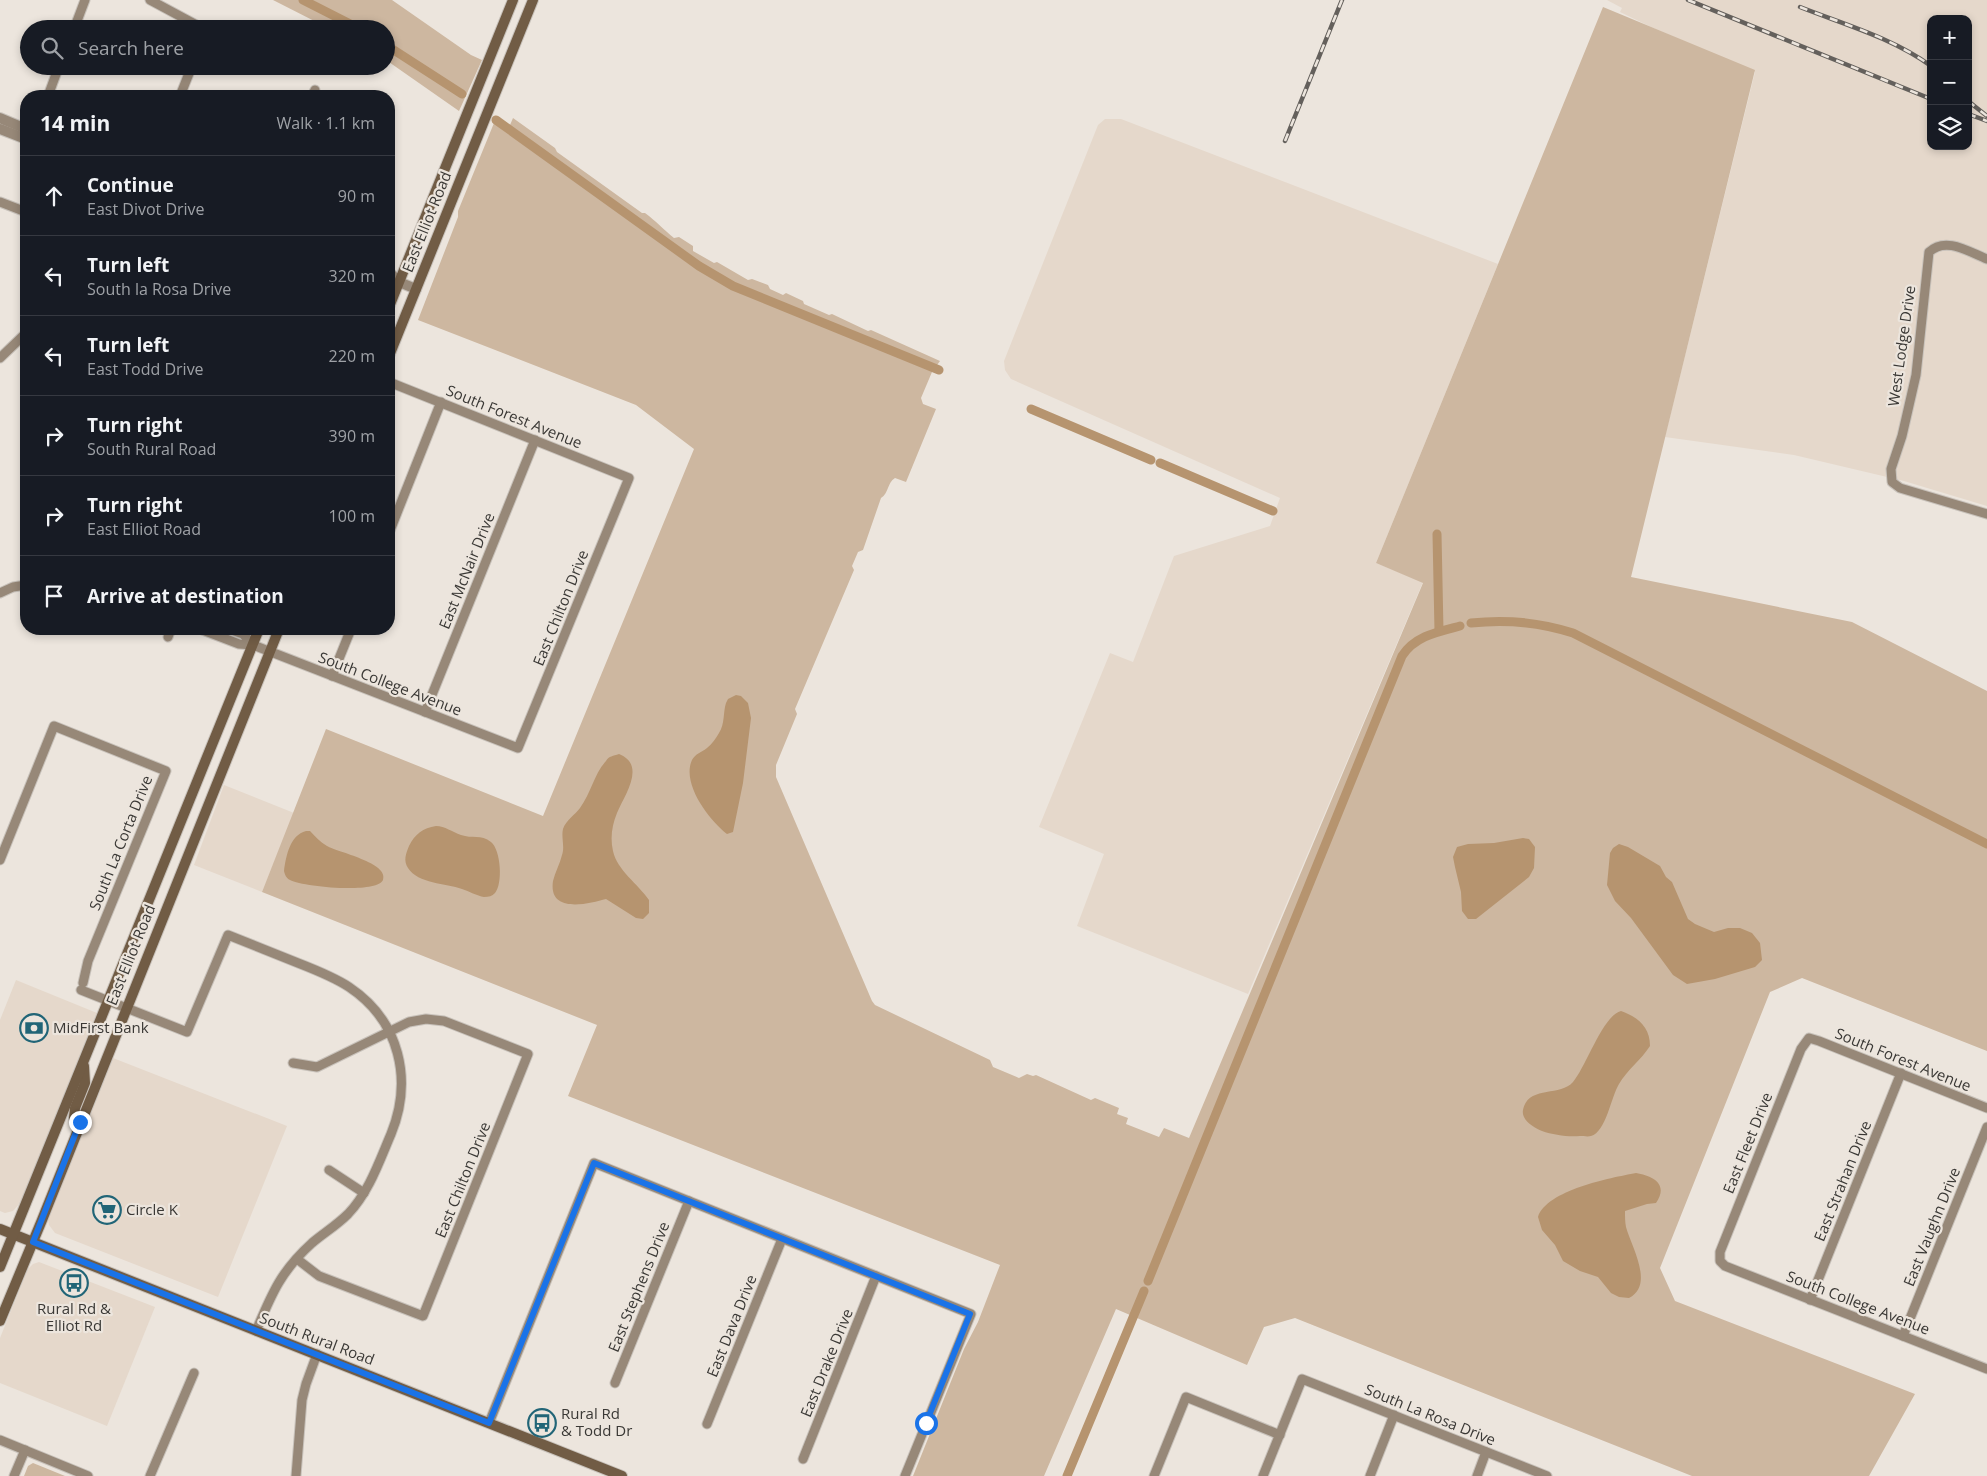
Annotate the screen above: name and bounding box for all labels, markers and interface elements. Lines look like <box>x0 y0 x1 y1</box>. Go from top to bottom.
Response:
map controls <box>1927 15 1972 150</box>
button: + <box>1927 15 1972 60</box>
search box <box>20 20 395 75</box>
icon: search <box>38 34 66 62</box>
text: Search here <box>78 35 184 61</box>
button: − <box>1927 60 1972 105</box>
button: layers <box>1927 105 1972 150</box>
text: 14 min <box>40 109 110 137</box>
text: Walk · 1.1 km <box>277 112 375 134</box>
street label: East Elliot Road <box>397 168 455 275</box>
text: Continue <box>87 172 174 198</box>
icon: ahead <box>40 182 68 210</box>
text: 90 m <box>338 185 375 207</box>
text: East Divot Drive <box>87 198 205 220</box>
text: Turn left <box>87 252 169 278</box>
icon: left <box>40 262 68 290</box>
text: 320 m <box>329 265 375 287</box>
text: South la Rosa Drive <box>87 278 231 300</box>
street label: West Lodge Drive <box>1883 284 1919 408</box>
text: Turn left <box>87 332 169 358</box>
icon: left <box>40 342 68 370</box>
text: 220 m <box>329 345 375 367</box>
text: East Todd Drive <box>87 358 204 380</box>
street label: South Forest Avenue <box>443 380 585 452</box>
text: Turn right <box>87 412 182 438</box>
icon: right <box>40 422 68 450</box>
text: 390 m <box>329 425 375 447</box>
text: South Rural Road <box>87 438 216 460</box>
text: Turn right <box>87 492 182 518</box>
icon: right <box>40 502 68 530</box>
text: 100 m <box>329 505 375 527</box>
street label: East McNair Drive <box>434 509 499 632</box>
text: East Elliot Road <box>87 518 201 540</box>
street label: East Chilton Drive <box>528 547 592 669</box>
icon: arrive <box>40 582 68 610</box>
text: Arrive at destination <box>87 583 284 609</box>
street label: South College Avenue <box>316 646 465 720</box>
street label: South La Corta Drive <box>84 772 156 913</box>
street label: East Elliot Road <box>101 901 159 1008</box>
bank icon: MidFirst Bank <box>19 1013 49 1043</box>
place label: MidFirst Bank <box>53 1017 149 1037</box>
street label: South Forest Avenue <box>1832 1023 1974 1095</box>
street label: East Fleet Drive <box>1718 1089 1776 1196</box>
route end <box>69 1111 92 1134</box>
street label: East Strahan Drive <box>1809 1117 1875 1244</box>
street label: East Chilton Drive <box>430 1119 494 1241</box>
street label: East Vaughn Drive <box>1898 1164 1964 1289</box>
supermarket icon: Circle K <box>92 1195 122 1225</box>
place label: Circle K <box>126 1199 179 1219</box>
street label: East Stephens Drive <box>603 1219 673 1355</box>
street label: South College Avenue <box>1784 1265 1933 1339</box>
bus stop icon: Rural Rd & Elliot Rd <box>59 1268 89 1298</box>
street label: East Dava Drive <box>701 1271 761 1380</box>
place label: Rural Rd & Elliot Rd <box>37 1298 111 1335</box>
street label: East Drake Drive <box>795 1305 857 1420</box>
street label: South Rural Road <box>257 1307 378 1369</box>
street label: South La Rosa Drive <box>1362 1379 1499 1449</box>
place label: Rural Rd & Todd Dr <box>561 1403 632 1440</box>
bus stop icon: Rural Rd & Todd Dr <box>527 1408 557 1438</box>
route start <box>915 1412 938 1435</box>

